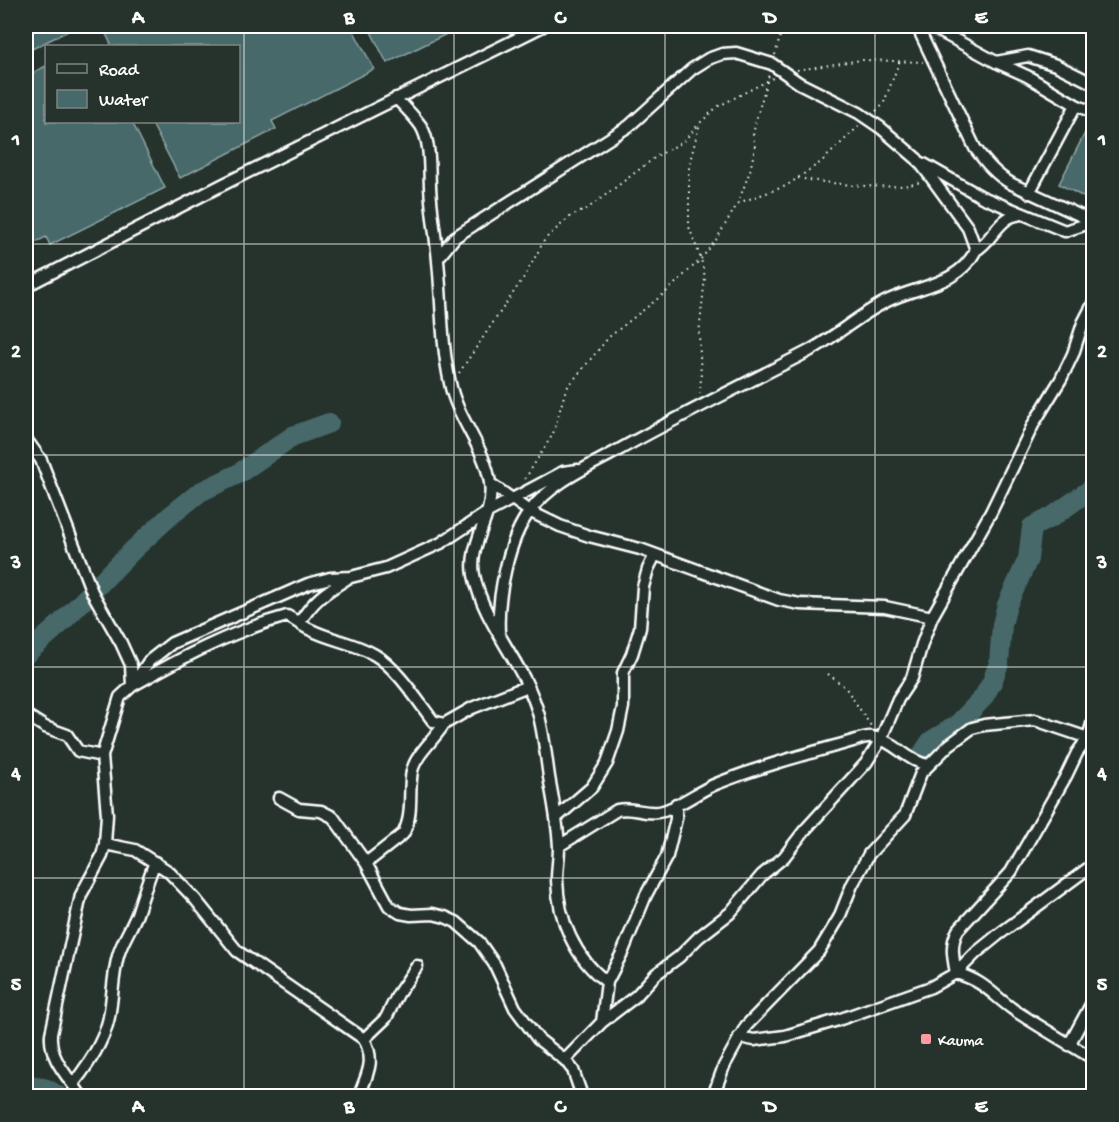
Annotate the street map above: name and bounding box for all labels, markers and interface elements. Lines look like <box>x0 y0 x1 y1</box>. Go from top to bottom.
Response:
text: A <box>131 8 146 31</box>
text: B <box>343 8 355 31</box>
text: C <box>554 8 568 31</box>
text: D <box>761 8 777 31</box>
text: E <box>975 8 989 31</box>
legend <box>45 45 240 123</box>
text: Road <box>99 61 140 82</box>
text: Water <box>99 91 149 112</box>
text: 1 <box>11 130 20 153</box>
text: 1 <box>1097 130 1106 153</box>
text: 2 <box>11 342 21 365</box>
text: 2 <box>1097 342 1107 365</box>
text: 3 <box>10 553 21 576</box>
text: 3 <box>1096 553 1107 576</box>
text: 4 <box>10 764 21 787</box>
text: 4 <box>1096 764 1107 787</box>
text: 5 <box>11 975 22 998</box>
text: 5 <box>1097 975 1108 998</box>
marker: Kauma <box>919 1032 933 1046</box>
place label: Kauma <box>938 1033 985 1052</box>
text: A <box>131 1097 146 1120</box>
text: B <box>343 1097 355 1120</box>
text: C <box>554 1097 568 1120</box>
text: D <box>761 1097 777 1120</box>
text: E <box>975 1097 989 1120</box>

